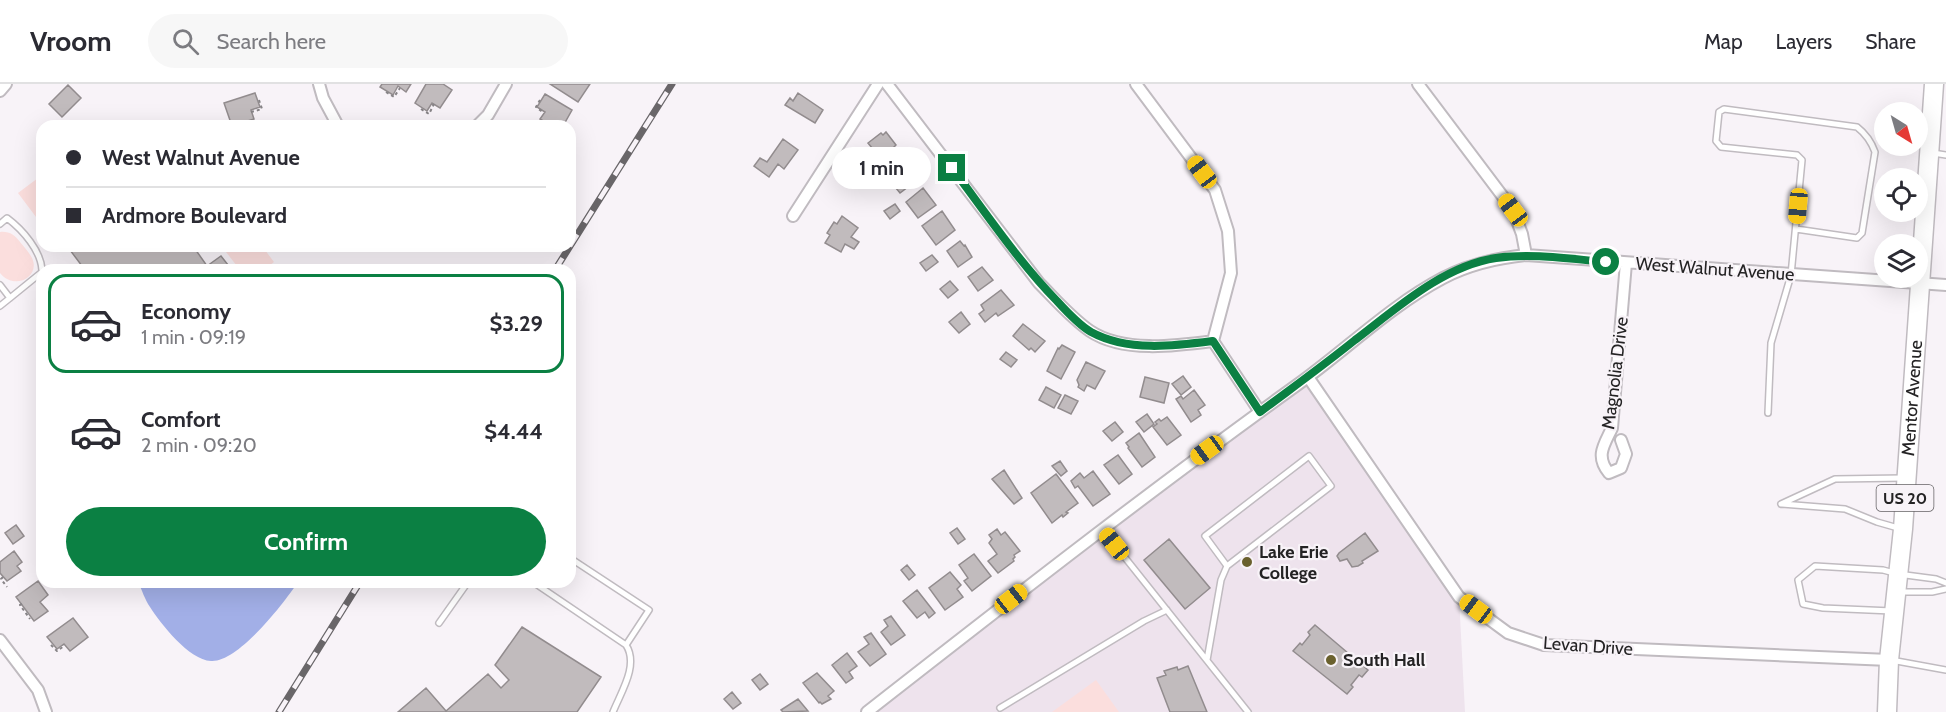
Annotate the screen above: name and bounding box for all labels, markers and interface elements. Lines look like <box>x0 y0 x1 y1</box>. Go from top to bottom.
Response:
search box <box>148 14 568 68</box>
text: Vroom <box>30 24 112 58</box>
icon: search <box>169 25 202 58</box>
text: Search here <box>217 28 326 55</box>
text: Map <box>1704 29 1743 54</box>
text: Layers <box>1776 29 1832 54</box>
text: Share <box>1865 29 1916 54</box>
north arrow <box>1874 102 1928 156</box>
map controls <box>1874 102 1928 288</box>
text: West Walnut Avenue <box>102 144 300 171</box>
callout: 1 min <box>832 147 931 189</box>
car <box>1184 152 1220 192</box>
route end <box>938 154 965 181</box>
text: 1 min <box>859 156 904 180</box>
button: locate <box>1874 168 1928 222</box>
car <box>1787 187 1809 225</box>
car <box>1495 190 1531 230</box>
text: Ardmore Boulevard <box>102 202 287 229</box>
button: layers <box>1874 234 1928 288</box>
route start <box>1592 248 1619 275</box>
street label: West Walnut Avenue <box>1635 252 1795 286</box>
icon: car <box>69 297 123 351</box>
text: Economy <box>141 298 231 325</box>
text: $3.29 <box>489 310 543 337</box>
street label: Magnolia Drive <box>1597 315 1633 431</box>
text: 1 min · 09:19 <box>141 325 246 349</box>
street label: Mentor Avenue <box>1897 339 1927 457</box>
icon: car <box>69 405 123 459</box>
text: Comfort <box>141 406 220 433</box>
text: $4.44 <box>484 418 543 445</box>
car <box>1187 432 1227 468</box>
text: 2 min · 09:20 <box>141 433 257 457</box>
road number: US 20 <box>1876 485 1934 511</box>
button: Confirm <box>66 507 546 576</box>
car <box>1096 524 1132 564</box>
place label: Lake Erie College <box>1259 541 1328 584</box>
marker: Lake Erie College <box>1240 555 1254 569</box>
car <box>991 581 1031 617</box>
car <box>1456 591 1496 627</box>
street label: Levan Drive <box>1542 632 1634 660</box>
place label: South Hall <box>1343 649 1425 671</box>
marker: South Hall <box>1324 653 1338 667</box>

